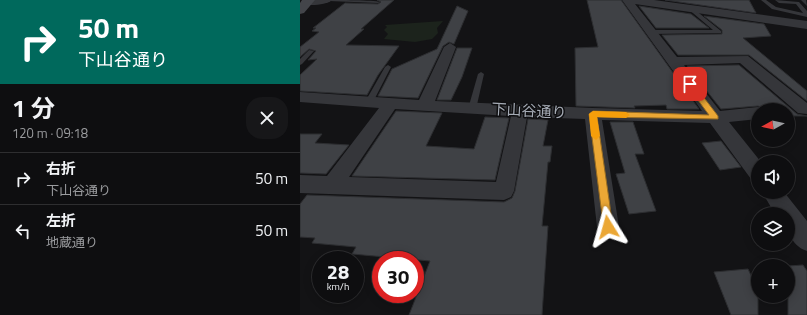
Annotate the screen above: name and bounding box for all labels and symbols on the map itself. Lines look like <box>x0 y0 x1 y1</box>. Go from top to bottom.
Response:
pin <box>673 67 707 101</box>
street label: 下山谷通り <box>491 97 567 124</box>
north arrow <box>751 103 795 147</box>
position arrow <box>587 206 629 248</box>
speed limit sign: 30 <box>372 251 424 303</box>

